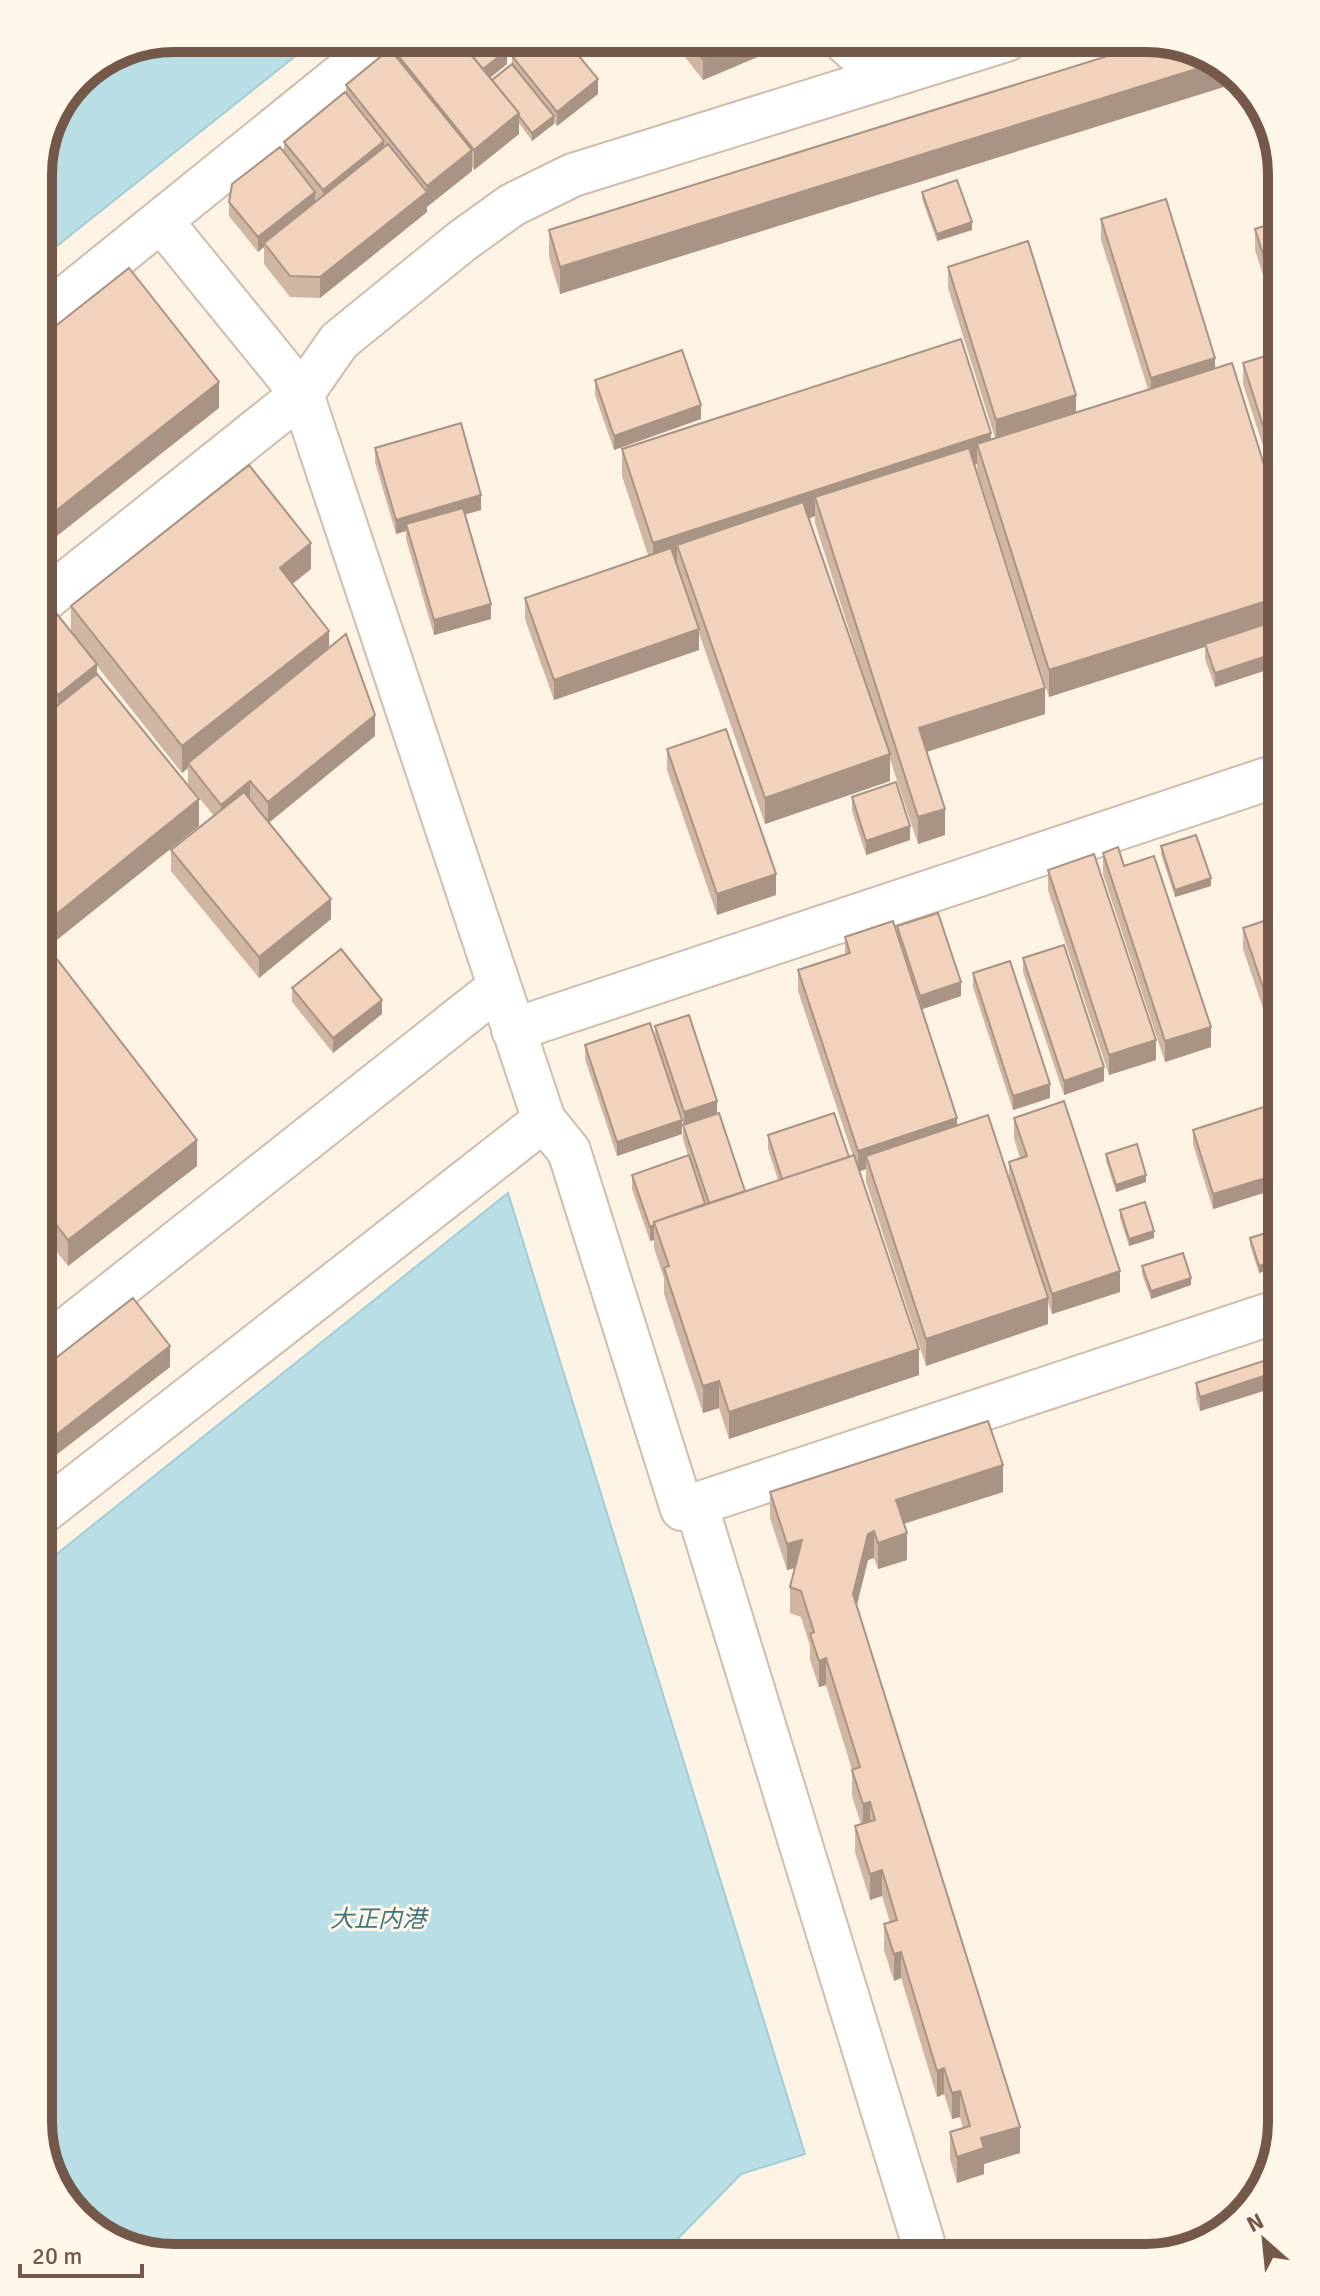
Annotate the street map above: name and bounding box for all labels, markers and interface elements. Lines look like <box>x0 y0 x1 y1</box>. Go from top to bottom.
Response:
water label: 大正内港 <box>330 1904 429 1934</box>
north arrow <box>1224 2200 1304 2280</box>
text: N <box>1242 2207 1268 2238</box>
scale bar <box>20 2228 142 2278</box>
text: 20 m <box>32 2241 82 2271</box>

